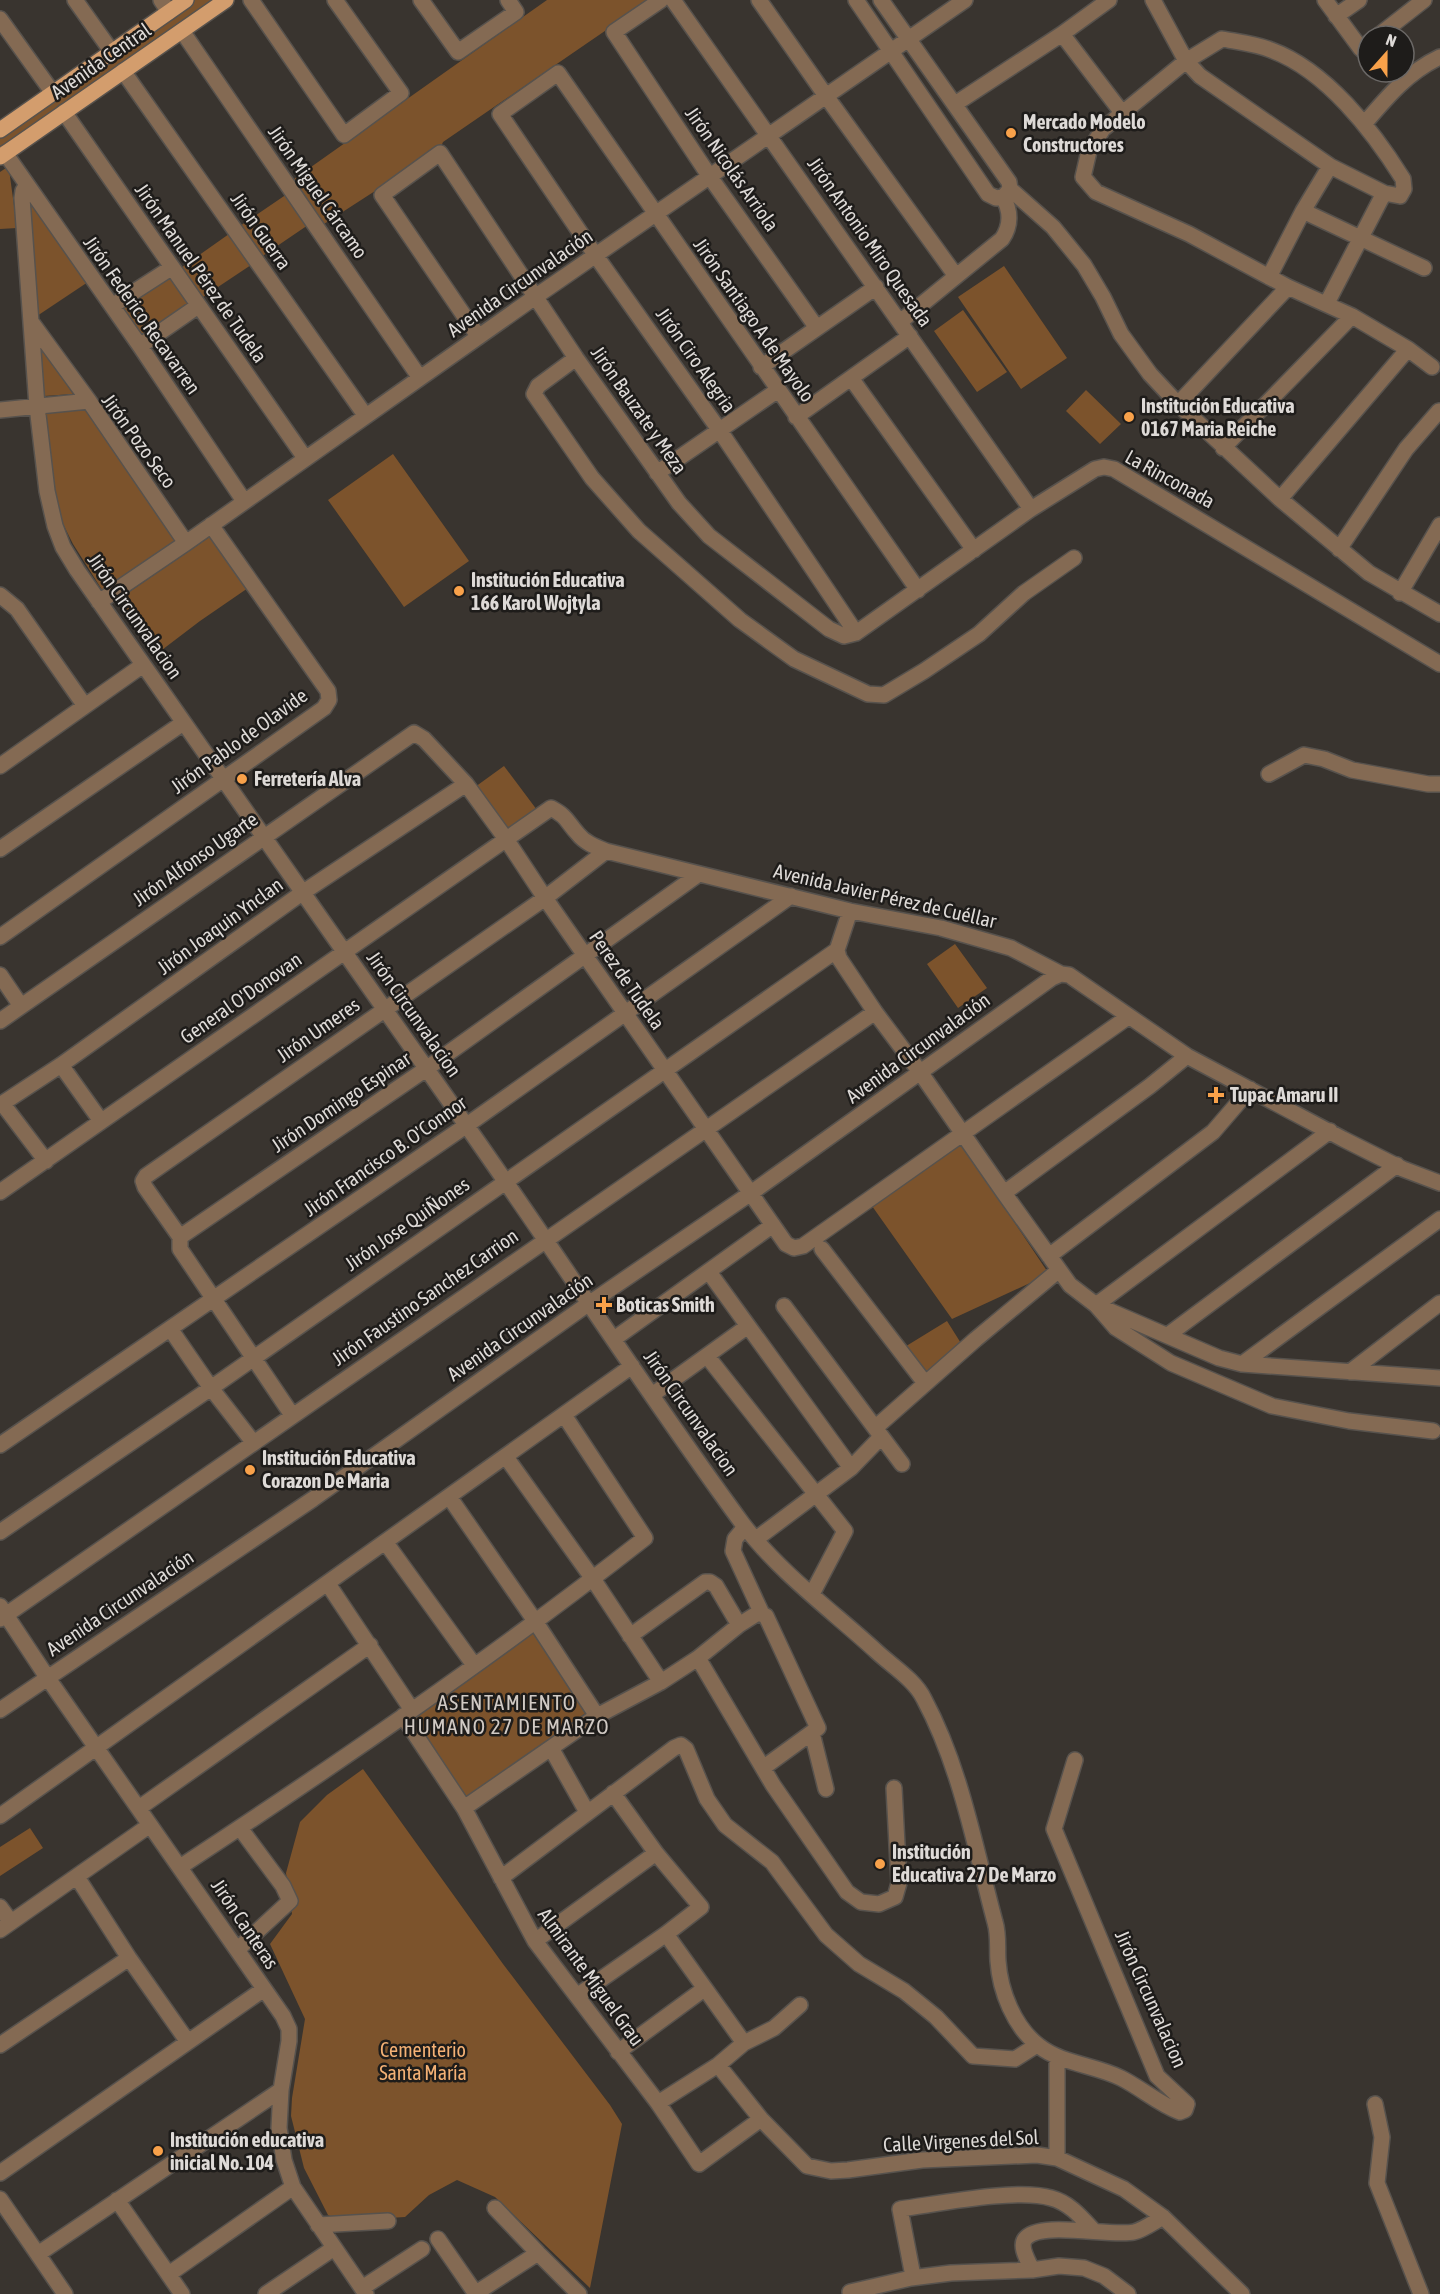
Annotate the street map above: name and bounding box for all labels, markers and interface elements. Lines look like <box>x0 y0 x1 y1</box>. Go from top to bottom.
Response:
street label: Avenida Central <box>46 17 156 103</box>
north arrow <box>1356 24 1416 84</box>
text: N <box>1384 30 1399 50</box>
street label: Jirón Nicolás Arriola <box>681 102 784 235</box>
place label: Mercado Modelo Constructores <box>1023 110 1146 156</box>
street label: Jirón Miguel Cárcamo <box>264 121 373 263</box>
marker: Mercado Modelo Constructores <box>1004 126 1018 140</box>
street label: Jirón Antonio Miro Quesada <box>803 153 938 331</box>
street label: Jirón Manuel Pérez de Tudela <box>131 179 272 367</box>
street label: Jirón Guerra <box>227 188 296 274</box>
street label: Avenida Circunvalación <box>443 224 597 341</box>
street label: Jirón Federico Recavarren <box>79 231 206 398</box>
street label: Jirón Santiago A de Mayolo <box>689 233 820 406</box>
street label: Jirón Ciro Alegria <box>652 303 741 417</box>
street label: Jirón Bauzate y Meza <box>587 341 692 478</box>
street label: Jirón Pozo Seco <box>98 389 181 492</box>
place label: Institución Educativa 0167 Maria Reiche <box>1141 394 1295 440</box>
marker: Institución Educativa 0167 Maria Reiche <box>1122 410 1136 424</box>
street label: La Rinconada <box>1122 445 1219 513</box>
street label: Jirón Circunvalacion <box>84 548 187 683</box>
place label: Institución Educativa 166 Karol Wojtyla <box>471 568 625 614</box>
marker: Institución Educativa 166 Karol Wojtyla <box>452 584 466 598</box>
street label: Jirón Pablo de Olavide <box>166 683 311 798</box>
place label: Ferretería Alva <box>254 767 361 790</box>
marker: Ferretería Alva <box>235 772 249 786</box>
street label: Jirón Alfonso Ugarte <box>128 807 262 910</box>
street label: Avenida Javier Pérez de Cuéllar <box>772 859 1000 933</box>
street label: Jirón Joaquin Ynclan <box>152 872 287 979</box>
street label: Perez de Tudela <box>585 926 670 1034</box>
street label: Jirón Circunvalacion <box>363 946 466 1081</box>
street label: General O'Donovan <box>176 947 306 1048</box>
street label: Avenida Circunvalación <box>841 988 994 1107</box>
street label: Jirón Umeres <box>272 993 364 1067</box>
street label: Jirón Domingo Espinar <box>267 1046 416 1157</box>
place label: Tupac Amaru II <box>1230 1083 1338 1106</box>
marker: Tupac Amaru II <box>1207 1086 1225 1104</box>
street label: Jirón Francisco B. O'Connor <box>299 1090 471 1220</box>
street label: Jirón Jose QuiÑones <box>340 1172 473 1275</box>
street label: Jirón Faustino Sanchez Carrion <box>327 1224 522 1370</box>
street label: Avenida Circunvalación <box>443 1268 597 1385</box>
place label: Boticas Smith <box>616 1293 715 1316</box>
marker: Boticas Smith <box>597 1298 611 1312</box>
street label: Jirón Circunvalacion <box>640 1345 743 1480</box>
place label: Institución Educativa Corazon De Maria <box>262 1446 416 1492</box>
marker: Institución Educativa Corazon De Maria <box>243 1463 257 1477</box>
street label: Avenida Circunvalación <box>42 1545 197 1660</box>
district label: ASENTAMIENTO HUMANO 27 DE MARZO <box>404 1690 610 1738</box>
place label: Institución Educativa 27 De Marzo <box>892 1840 1056 1886</box>
marker: Institución Educativa 27 De Marzo <box>873 1857 887 1871</box>
street label: Jirón Canteras <box>207 1874 284 1973</box>
street label: Almirante Miguel Grau <box>534 1903 649 2050</box>
street label: Jirón Circunvalacion <box>1111 1926 1192 2071</box>
park label: Cementerio Santa María <box>379 2038 467 2084</box>
street label: Calle Virgenes del Sol <box>883 2125 1040 2156</box>
place label: Institución educativa inicial No. 104 <box>170 2128 324 2174</box>
marker: Institución educativa inicial No. 104 <box>151 2144 165 2158</box>

